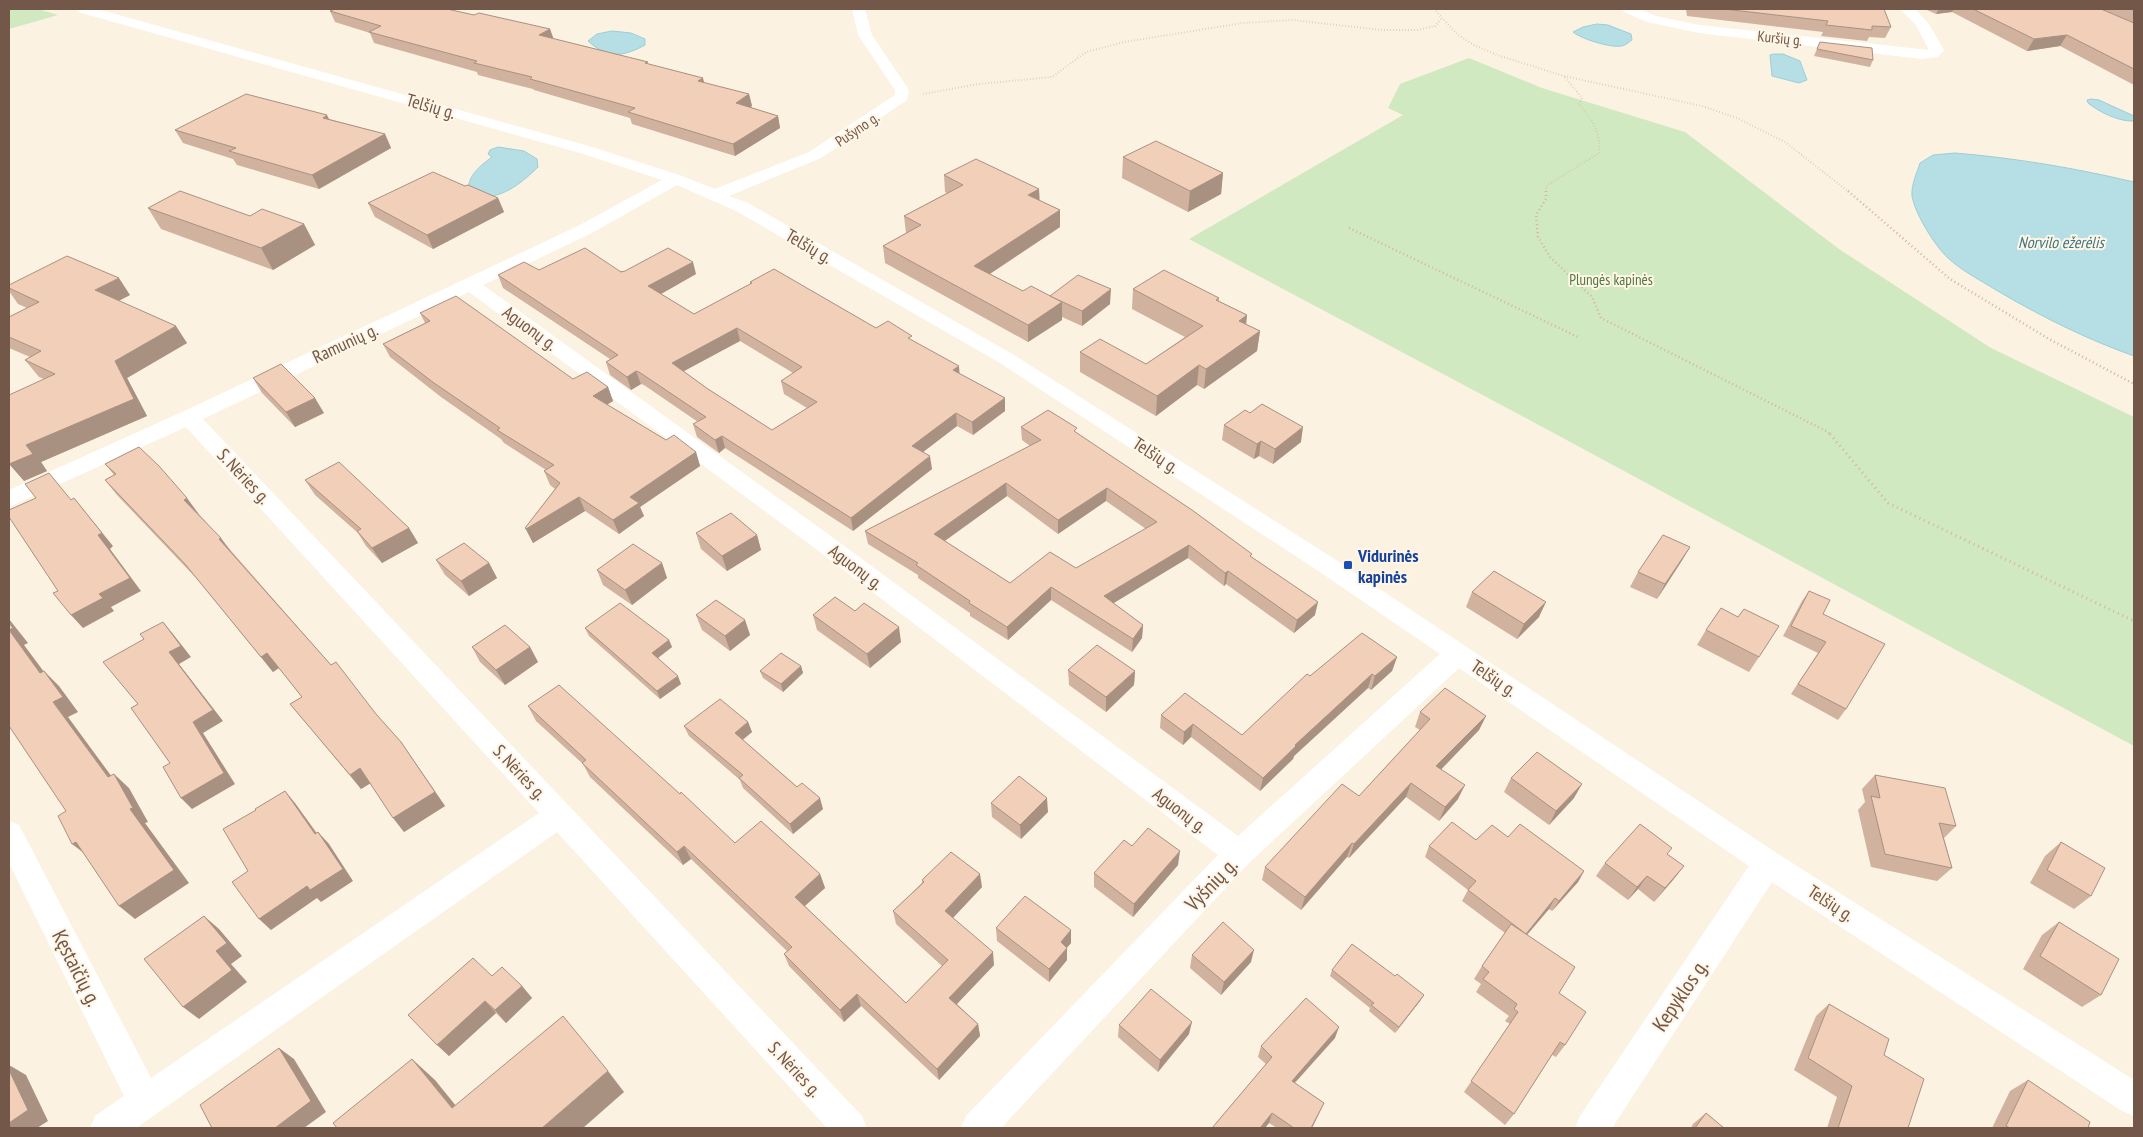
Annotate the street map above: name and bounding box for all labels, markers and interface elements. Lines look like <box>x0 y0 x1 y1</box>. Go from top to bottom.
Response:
street label: Kuršių g. <box>1757 26 1804 50</box>
street label: Telšių g. <box>404 88 458 124</box>
street label: Pušyno g. <box>831 107 883 151</box>
street label: Telšių g. <box>781 223 837 269</box>
water label: Norvilo ežerėlis <box>2018 232 2106 252</box>
park label: Plungės kapinės <box>1569 270 1653 289</box>
street label: Aguonų g. <box>498 300 562 356</box>
street label: Ramunių g. <box>309 318 381 368</box>
street label: Telšių g. <box>1129 432 1183 478</box>
street label: S. Nėries g. <box>212 443 276 509</box>
street label: Aguonų g. <box>824 539 888 595</box>
place label: Vidurinės kapinės <box>1357 544 1419 588</box>
marker: Vidurinės kapinės <box>1342 559 1354 571</box>
street label: Telšių g. <box>1467 654 1521 702</box>
street label: S. Nėries g. <box>488 739 552 805</box>
street label: Aguonų g. <box>1148 782 1212 838</box>
street label: Vyšnių g. <box>1178 851 1243 917</box>
street label: Telšių g. <box>1804 880 1858 926</box>
street label: Kęstaičių g. <box>46 925 108 1011</box>
street label: Kepyklos g. <box>1646 954 1714 1036</box>
street label: S. Nėries g. <box>763 1036 827 1102</box>

